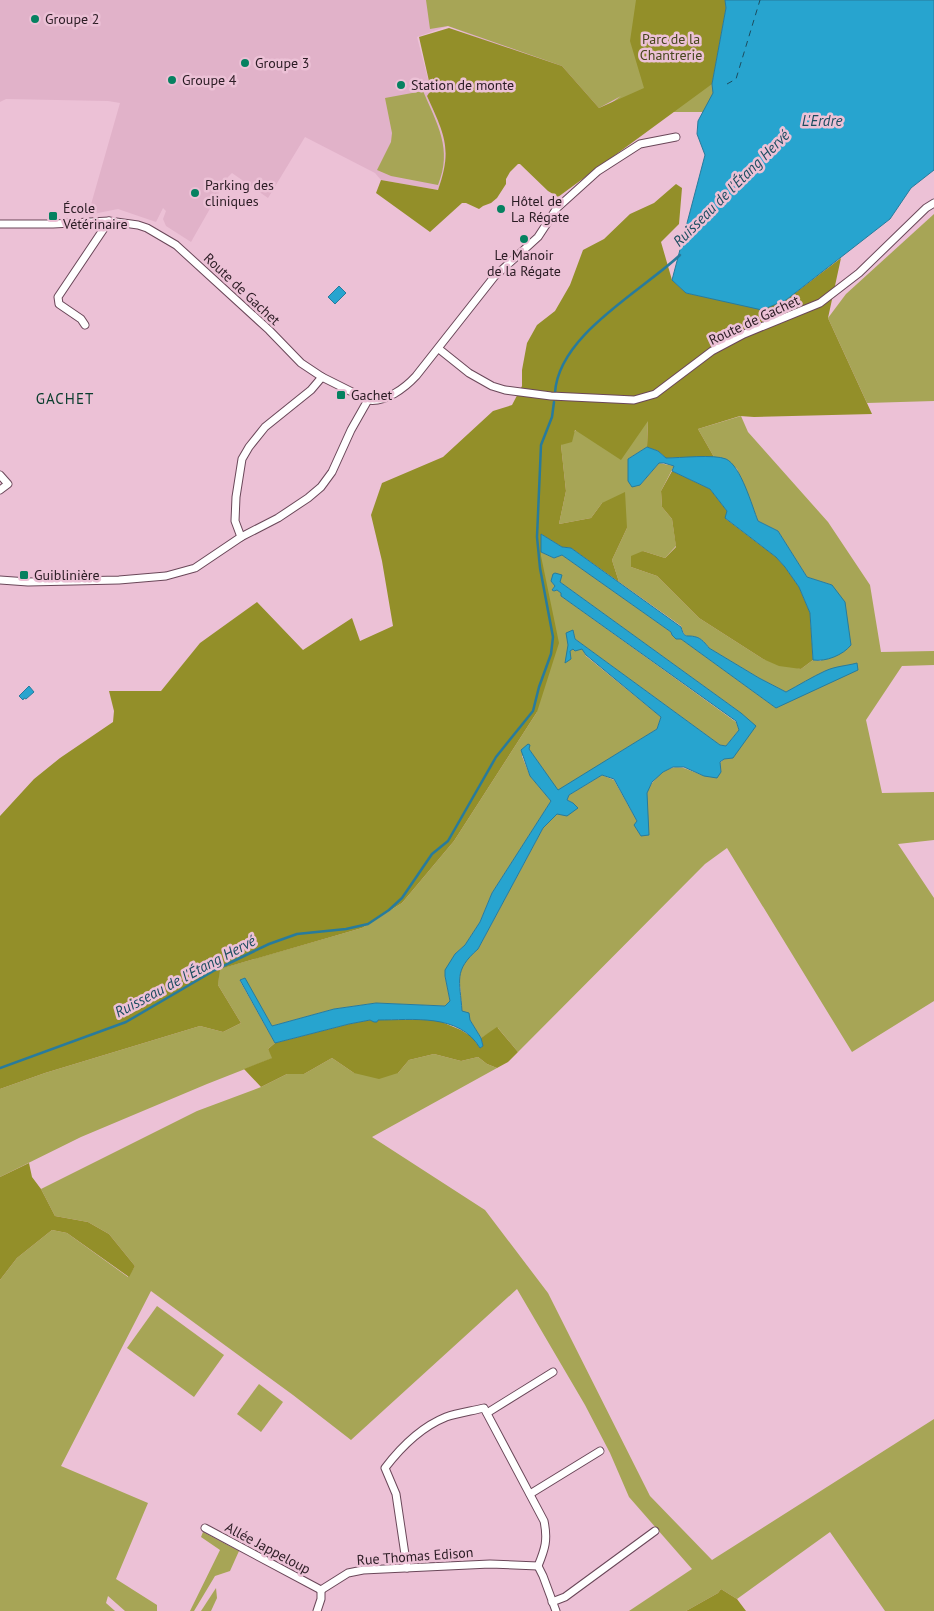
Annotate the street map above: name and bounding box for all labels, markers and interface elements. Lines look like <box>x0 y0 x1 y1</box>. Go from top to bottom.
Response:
place label: Groupe 2 <box>45 10 99 28</box>
marker: Groupe 2 <box>29 13 41 25</box>
park label: Parc de la Chantrerie <box>640 30 702 64</box>
place label: Groupe 3 <box>255 54 309 72</box>
marker: Groupe 3 <box>239 57 251 69</box>
place label: Groupe 4 <box>182 71 237 89</box>
marker: Groupe 4 <box>166 74 178 86</box>
place label: Station de monte <box>411 76 514 94</box>
marker: Station de monte <box>395 79 407 91</box>
water label: L'Erdre <box>802 111 842 130</box>
water label: Ruisseau de l'Étang Hervé <box>669 126 793 250</box>
place label: Parking des cliniques <box>205 176 274 210</box>
marker: Parking des cliniques <box>189 187 201 199</box>
place label: Hôtel de La Régate <box>511 192 569 226</box>
place label: École Vétérinaire <box>62 199 128 233</box>
marker: Hôtel de La Régate <box>495 203 507 215</box>
marker: École Vétérinaire <box>47 210 59 222</box>
marker: Le Manoir de la Régate <box>518 233 530 245</box>
place label: Le Manoir de la Régate <box>487 246 561 280</box>
street label: Route de Gachet <box>200 249 284 329</box>
street label: Route de Gachet <box>706 291 802 349</box>
place label: Gachet <box>351 386 393 404</box>
district label: GACHET <box>36 389 94 408</box>
marker: Gachet <box>335 389 347 401</box>
place label: Guiblinière <box>34 566 100 584</box>
marker: Guiblinière <box>18 569 30 581</box>
water label: Ruisseau de l'Étang Hervé <box>111 931 259 1021</box>
street label: Allée Jappeloup <box>222 1518 314 1578</box>
street label: Rue Thomas Edison <box>356 1543 474 1569</box>

